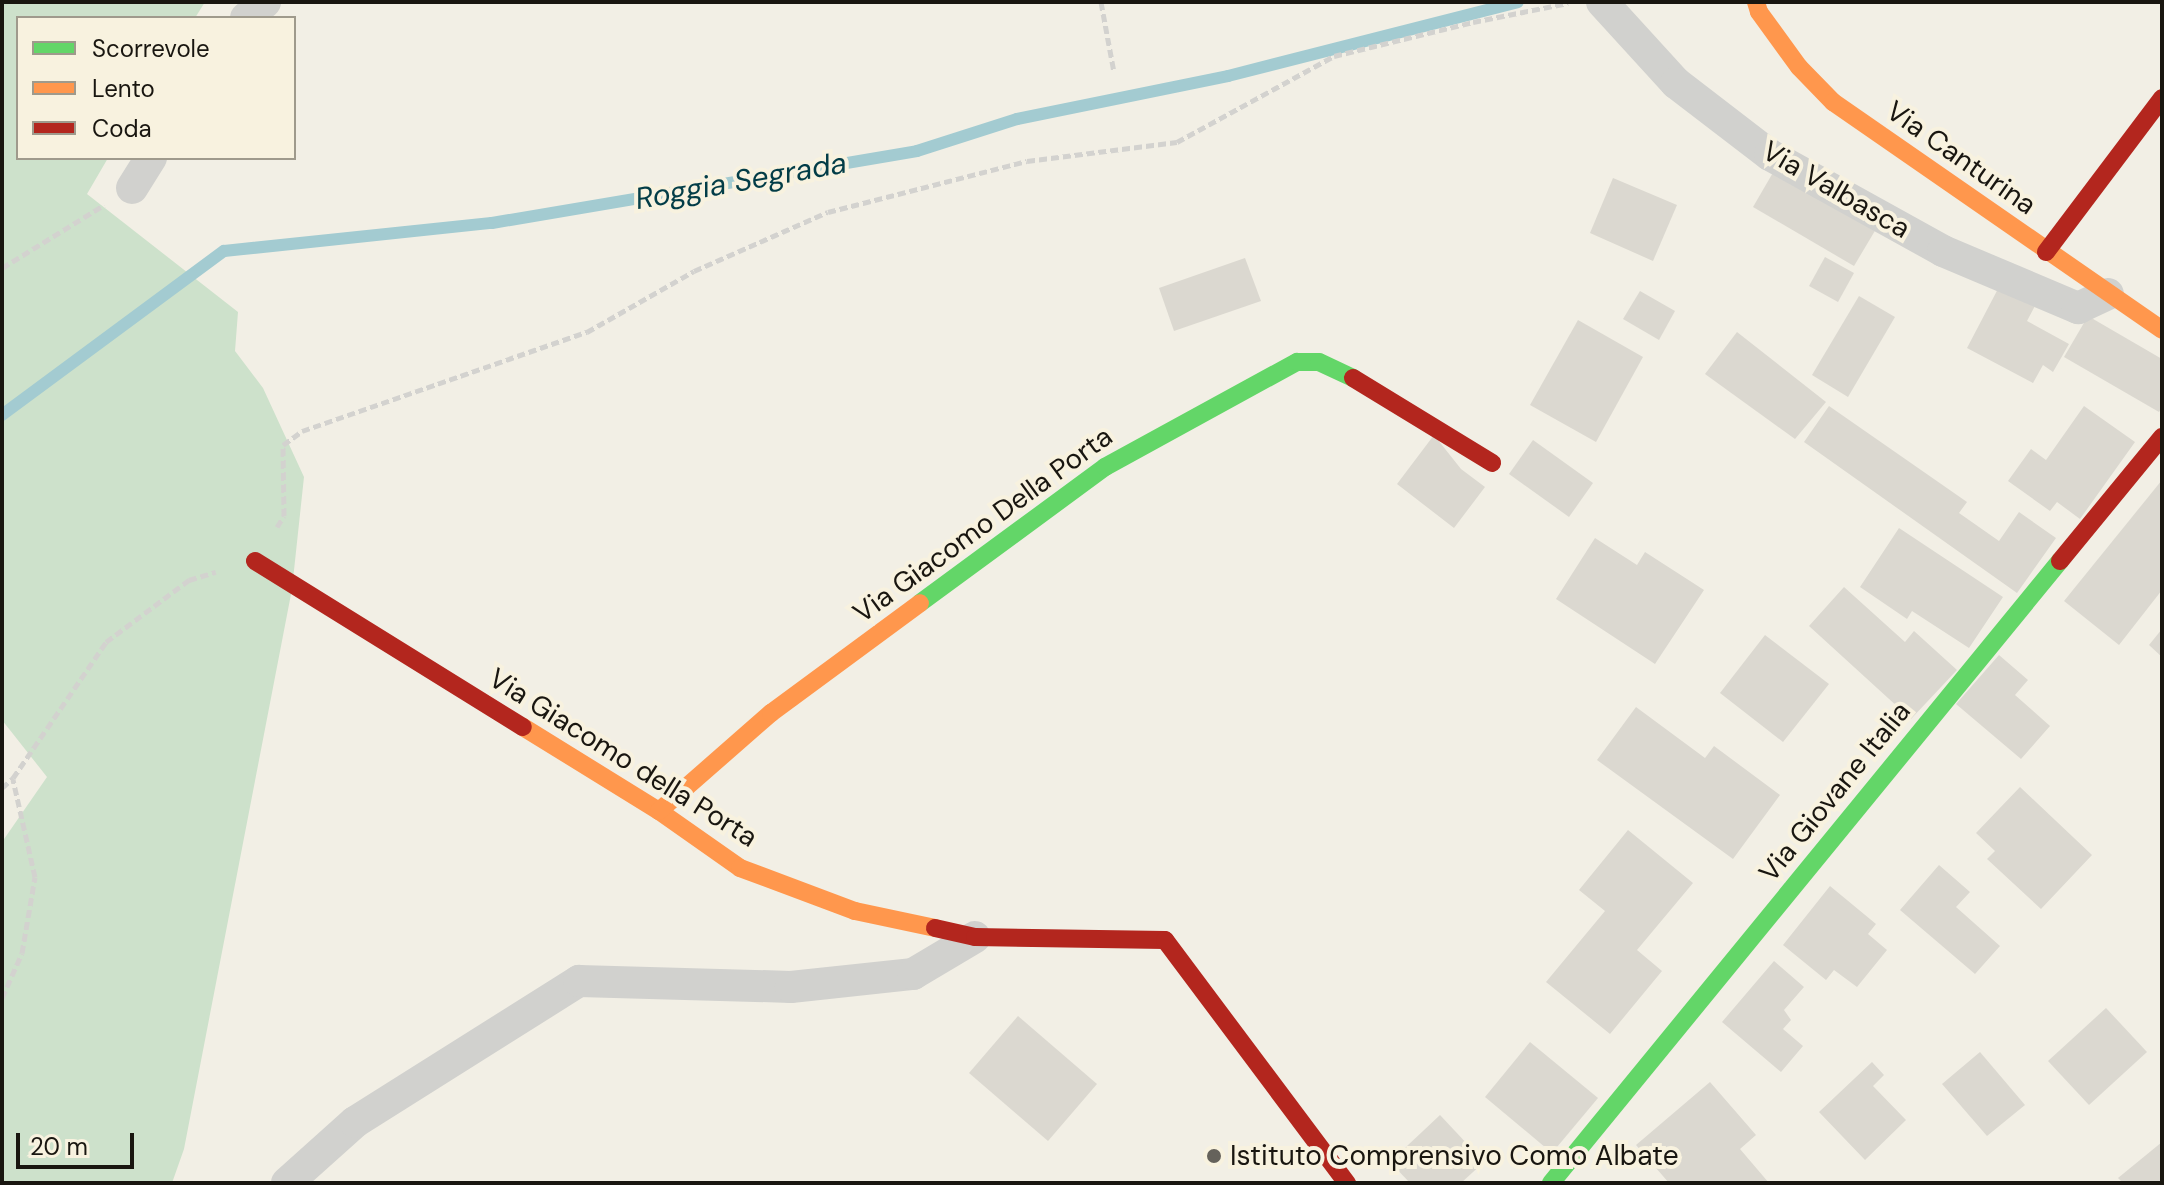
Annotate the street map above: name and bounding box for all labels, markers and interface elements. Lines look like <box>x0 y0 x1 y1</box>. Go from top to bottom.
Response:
legend <box>16 16 296 160</box>
text: Scorrevole <box>92 33 210 64</box>
text: Lento <box>92 73 155 104</box>
street label: Via Canturina <box>1880 94 2042 222</box>
text: Coda <box>92 113 152 144</box>
street label: Via Valbasca <box>1756 134 1916 246</box>
water label: Roggia Segrada <box>632 145 850 217</box>
street label: Via Giacomo Della Porta <box>847 420 1119 630</box>
street label: Via Giacomo della Porta <box>483 662 763 854</box>
street label: Via Giovane Italia <box>1752 695 1918 889</box>
scale bar <box>20 1117 138 1167</box>
text: 20 m <box>30 1131 88 1162</box>
place label: Istituto Comprensivo Como Albate <box>1230 1139 1679 1173</box>
marker: Istituto Comprensivo Como Albate <box>1205 1147 1223 1165</box>

